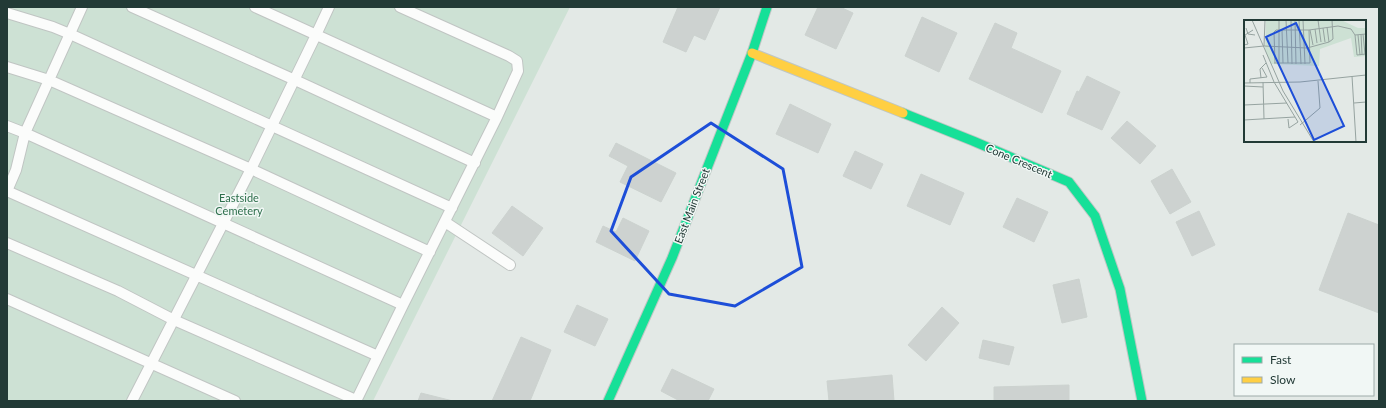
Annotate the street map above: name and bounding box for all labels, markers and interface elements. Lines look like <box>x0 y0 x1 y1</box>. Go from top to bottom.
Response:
inset map <box>1244 20 1366 142</box>
street label: Cone Crescent <box>984 141 1054 180</box>
street label: East Main Street <box>671 166 712 245</box>
park label: Eastside Cemetery <box>215 191 263 217</box>
legend <box>1234 344 1374 396</box>
text: Fast <box>1270 352 1292 367</box>
text: Slow <box>1270 372 1296 387</box>

